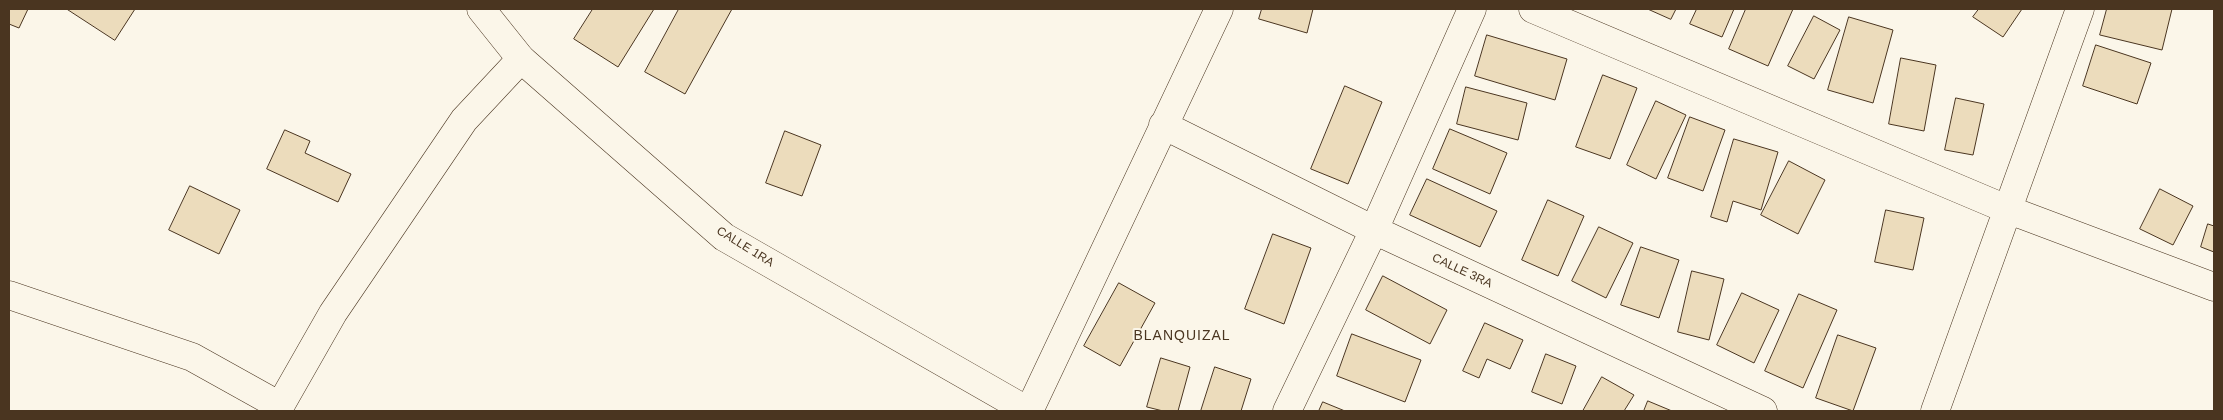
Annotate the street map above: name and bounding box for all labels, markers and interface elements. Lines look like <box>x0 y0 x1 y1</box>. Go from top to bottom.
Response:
street label: CALLE 1RA <box>714 224 776 270</box>
street label: CALLE 3RA <box>1430 251 1494 291</box>
district label: BLANQUIZAL <box>1132 328 1232 344</box>

